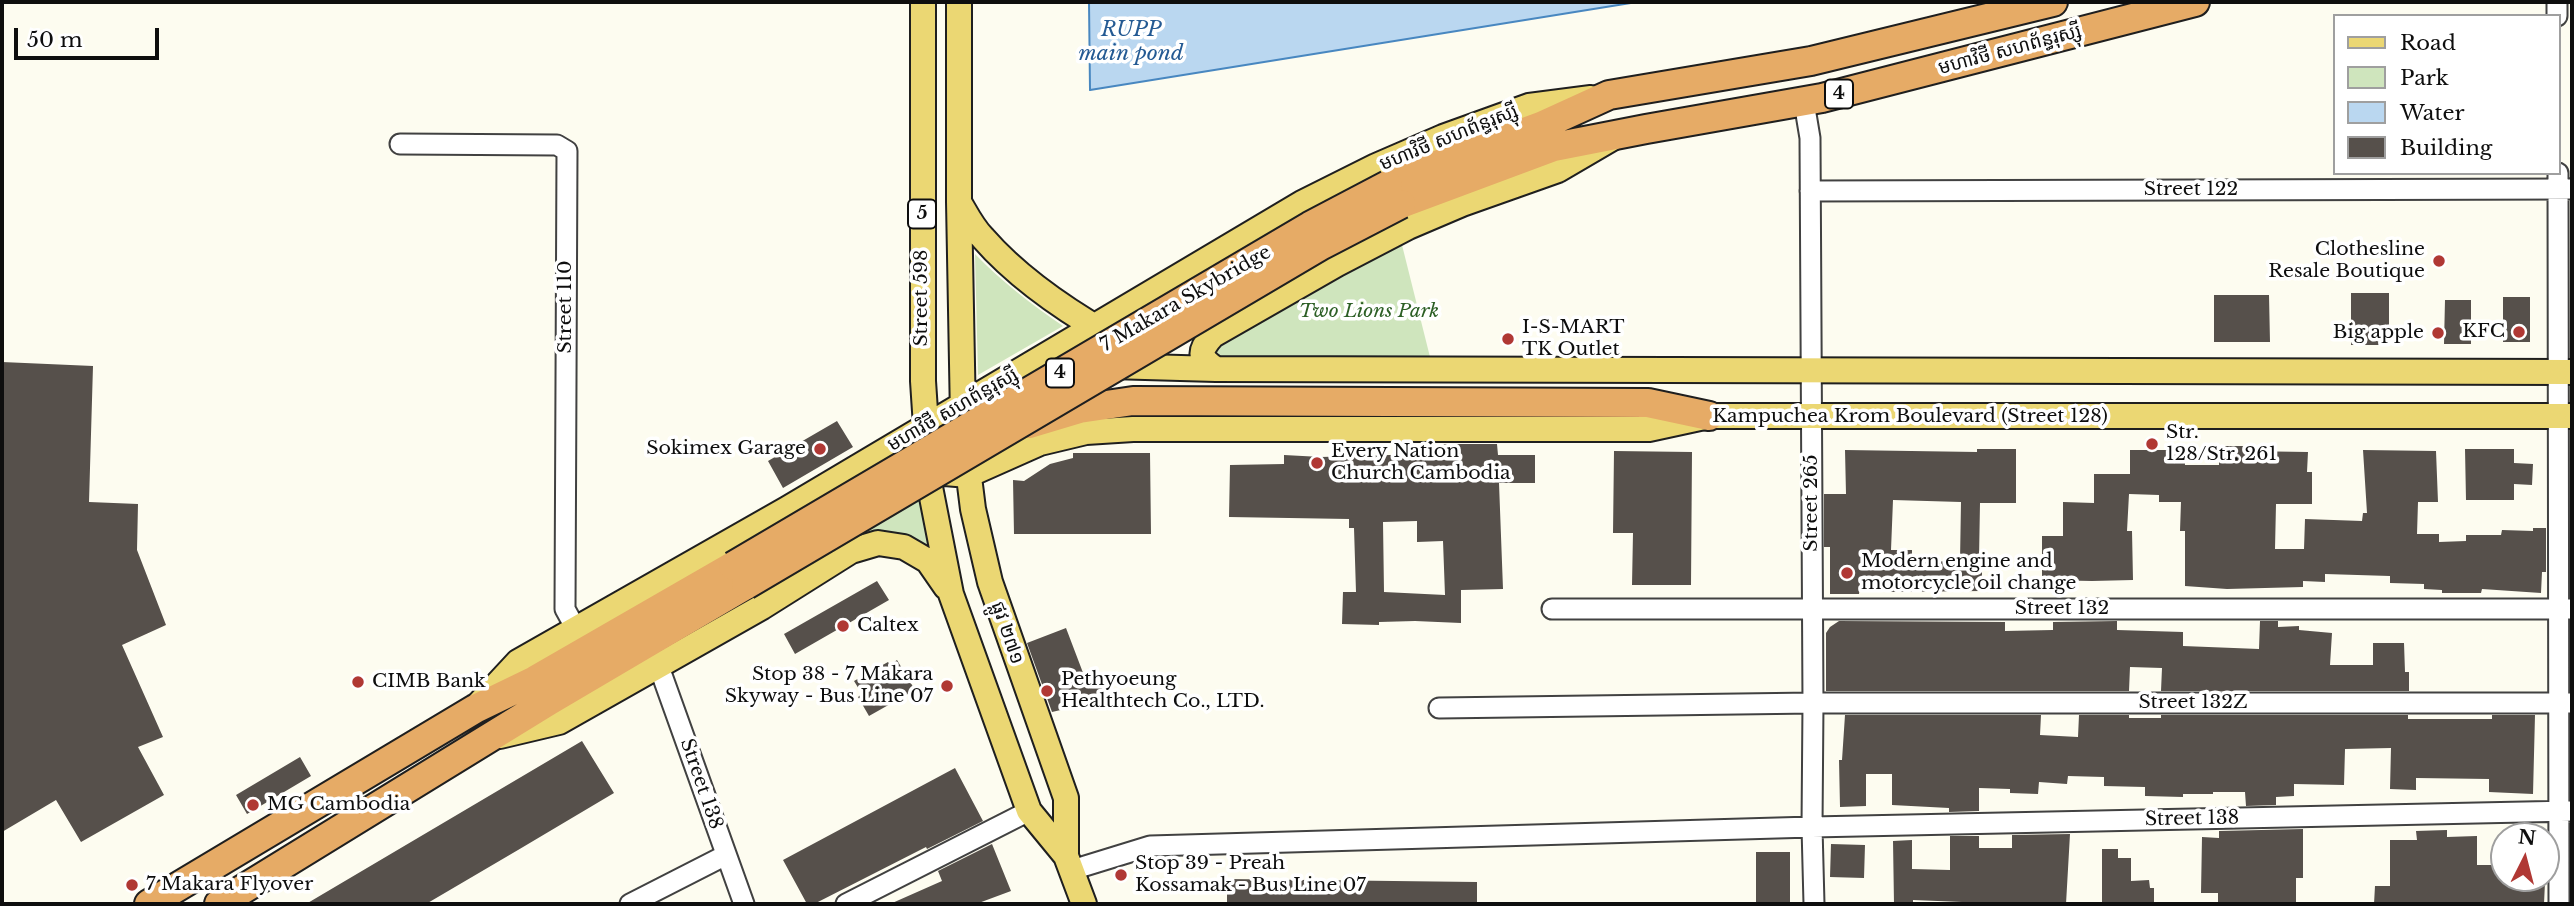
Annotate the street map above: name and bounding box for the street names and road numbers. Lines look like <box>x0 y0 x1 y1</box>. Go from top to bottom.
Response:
street label: មហាវិថី សហព័ន្ធរុស្ស៊ី <box>1936 20 2084 80</box>
road number: 4 <box>1825 80 1853 108</box>
street label: មហាវិថី សហព័ន្ធរុស្ស៊ី <box>1377 100 1521 176</box>
street label: Street 122 <box>2144 179 2238 201</box>
road number: 5 <box>908 200 936 229</box>
street label: 7 Makara Skybridge <box>1097 241 1275 357</box>
street label: Street 598 <box>911 249 933 347</box>
street label: Street 110 <box>555 260 577 354</box>
road number: 4 <box>1046 358 1074 388</box>
street label: មហាវិថី សហព័ន្ធរុស្ស៊ី <box>884 363 1022 457</box>
street label: Kampuchea Krom Boulevard (Street 128) <box>1712 406 2108 428</box>
street label: Street 265 <box>1801 454 1823 552</box>
street label: Street 132 <box>2015 598 2109 620</box>
street label: ផ្លូវ ២៧១ <box>986 599 1028 667</box>
street label: Street 132Z <box>2138 692 2248 714</box>
street label: Street 138 <box>675 736 727 832</box>
street label: Street 138 <box>2145 807 2239 831</box>

